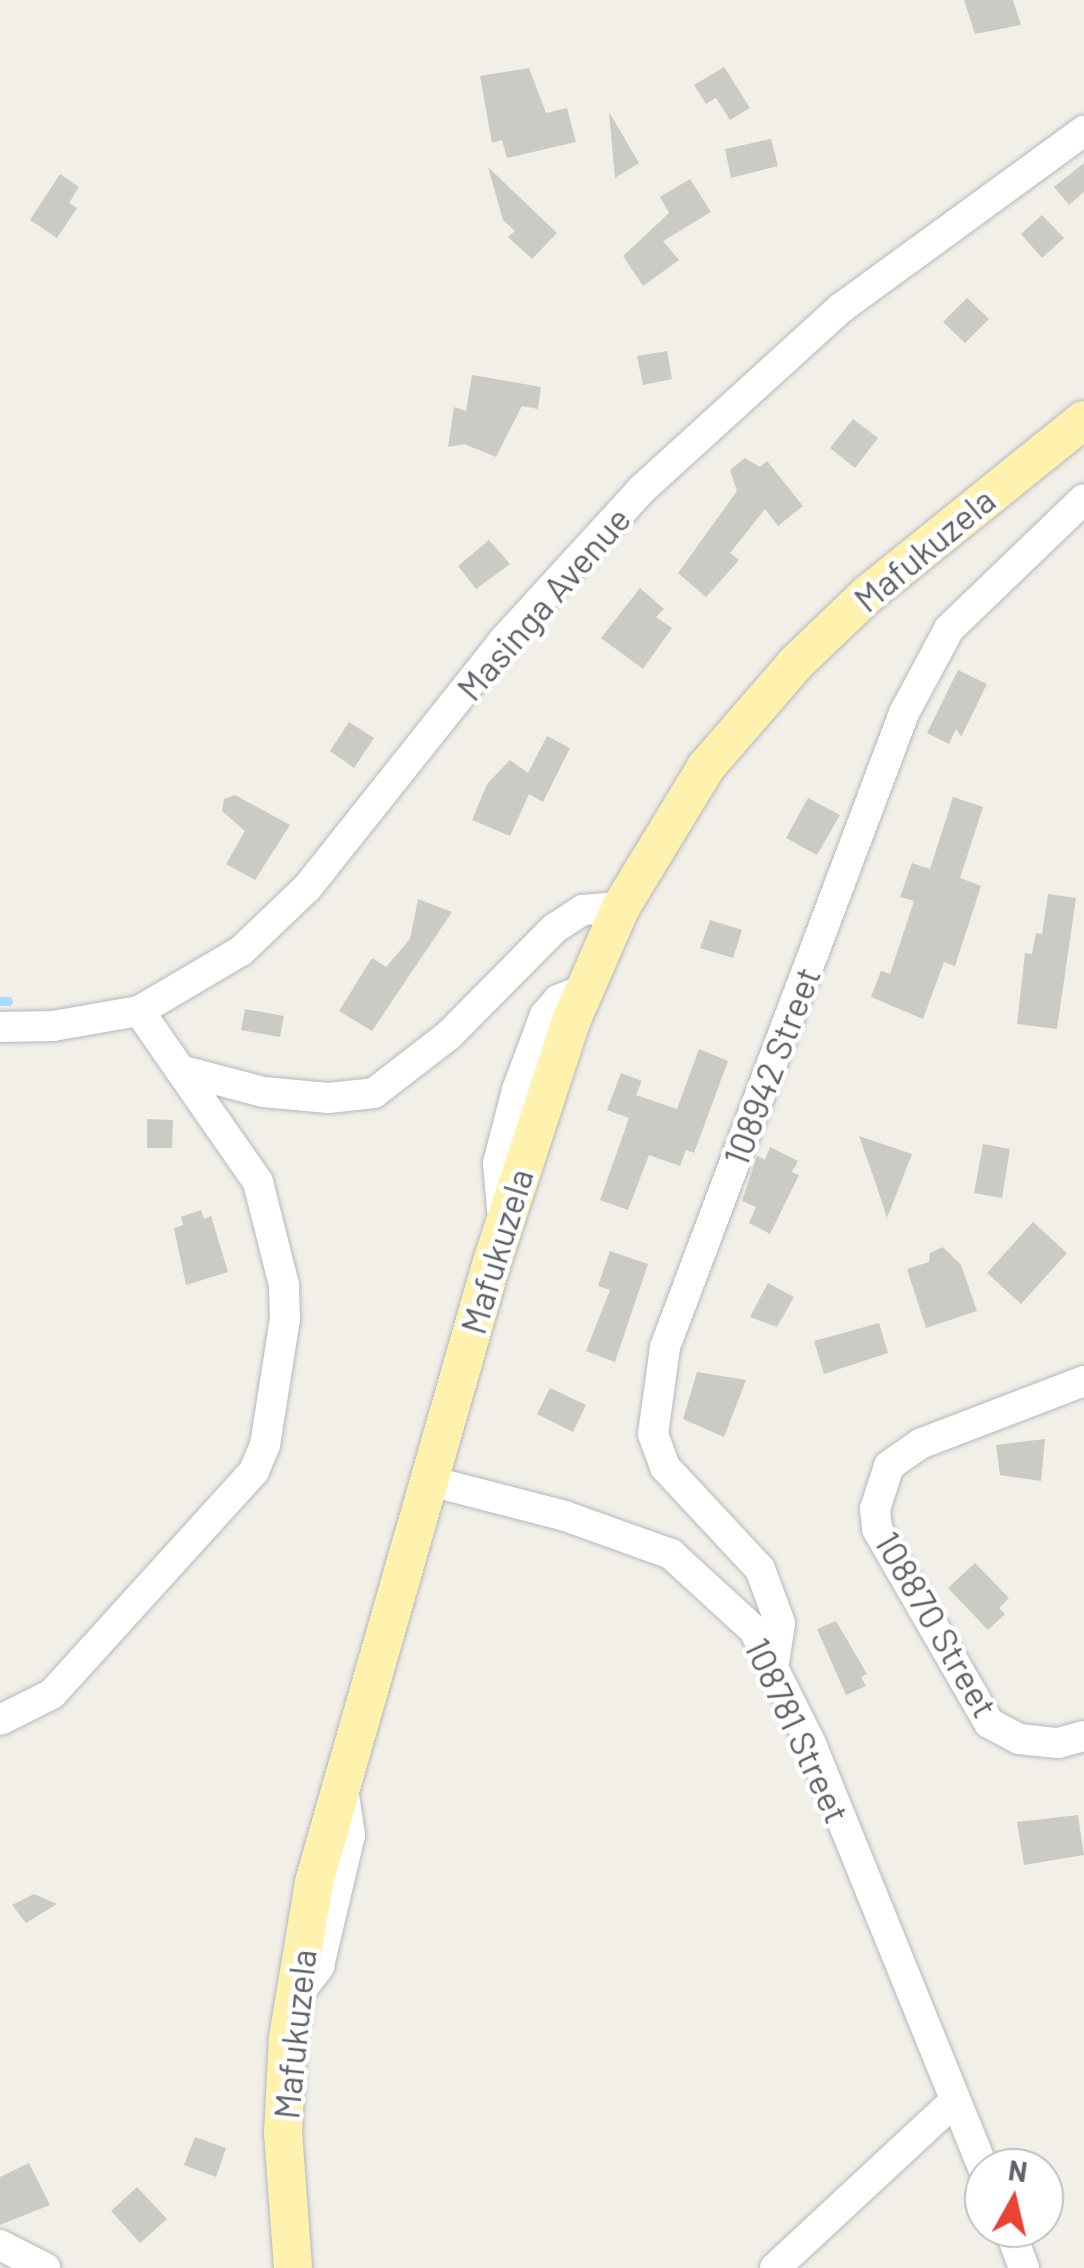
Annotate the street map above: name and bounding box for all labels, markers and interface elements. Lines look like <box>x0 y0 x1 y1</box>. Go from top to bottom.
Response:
street label: Mafukuzela <box>845 478 1003 620</box>
street label: Masinga Avenue <box>448 498 638 708</box>
street label: 108942 Street <box>714 961 828 1171</box>
street label: Mafukuzela <box>451 1163 541 1339</box>
street label: 108870 Street <box>867 1524 1007 1724</box>
street label: 108781 Street <box>737 1631 859 1829</box>
street label: Mafukuzela <box>264 1947 324 2121</box>
north arrow <box>964 2148 1064 2248</box>
text: N <box>1006 2152 1029 2188</box>

